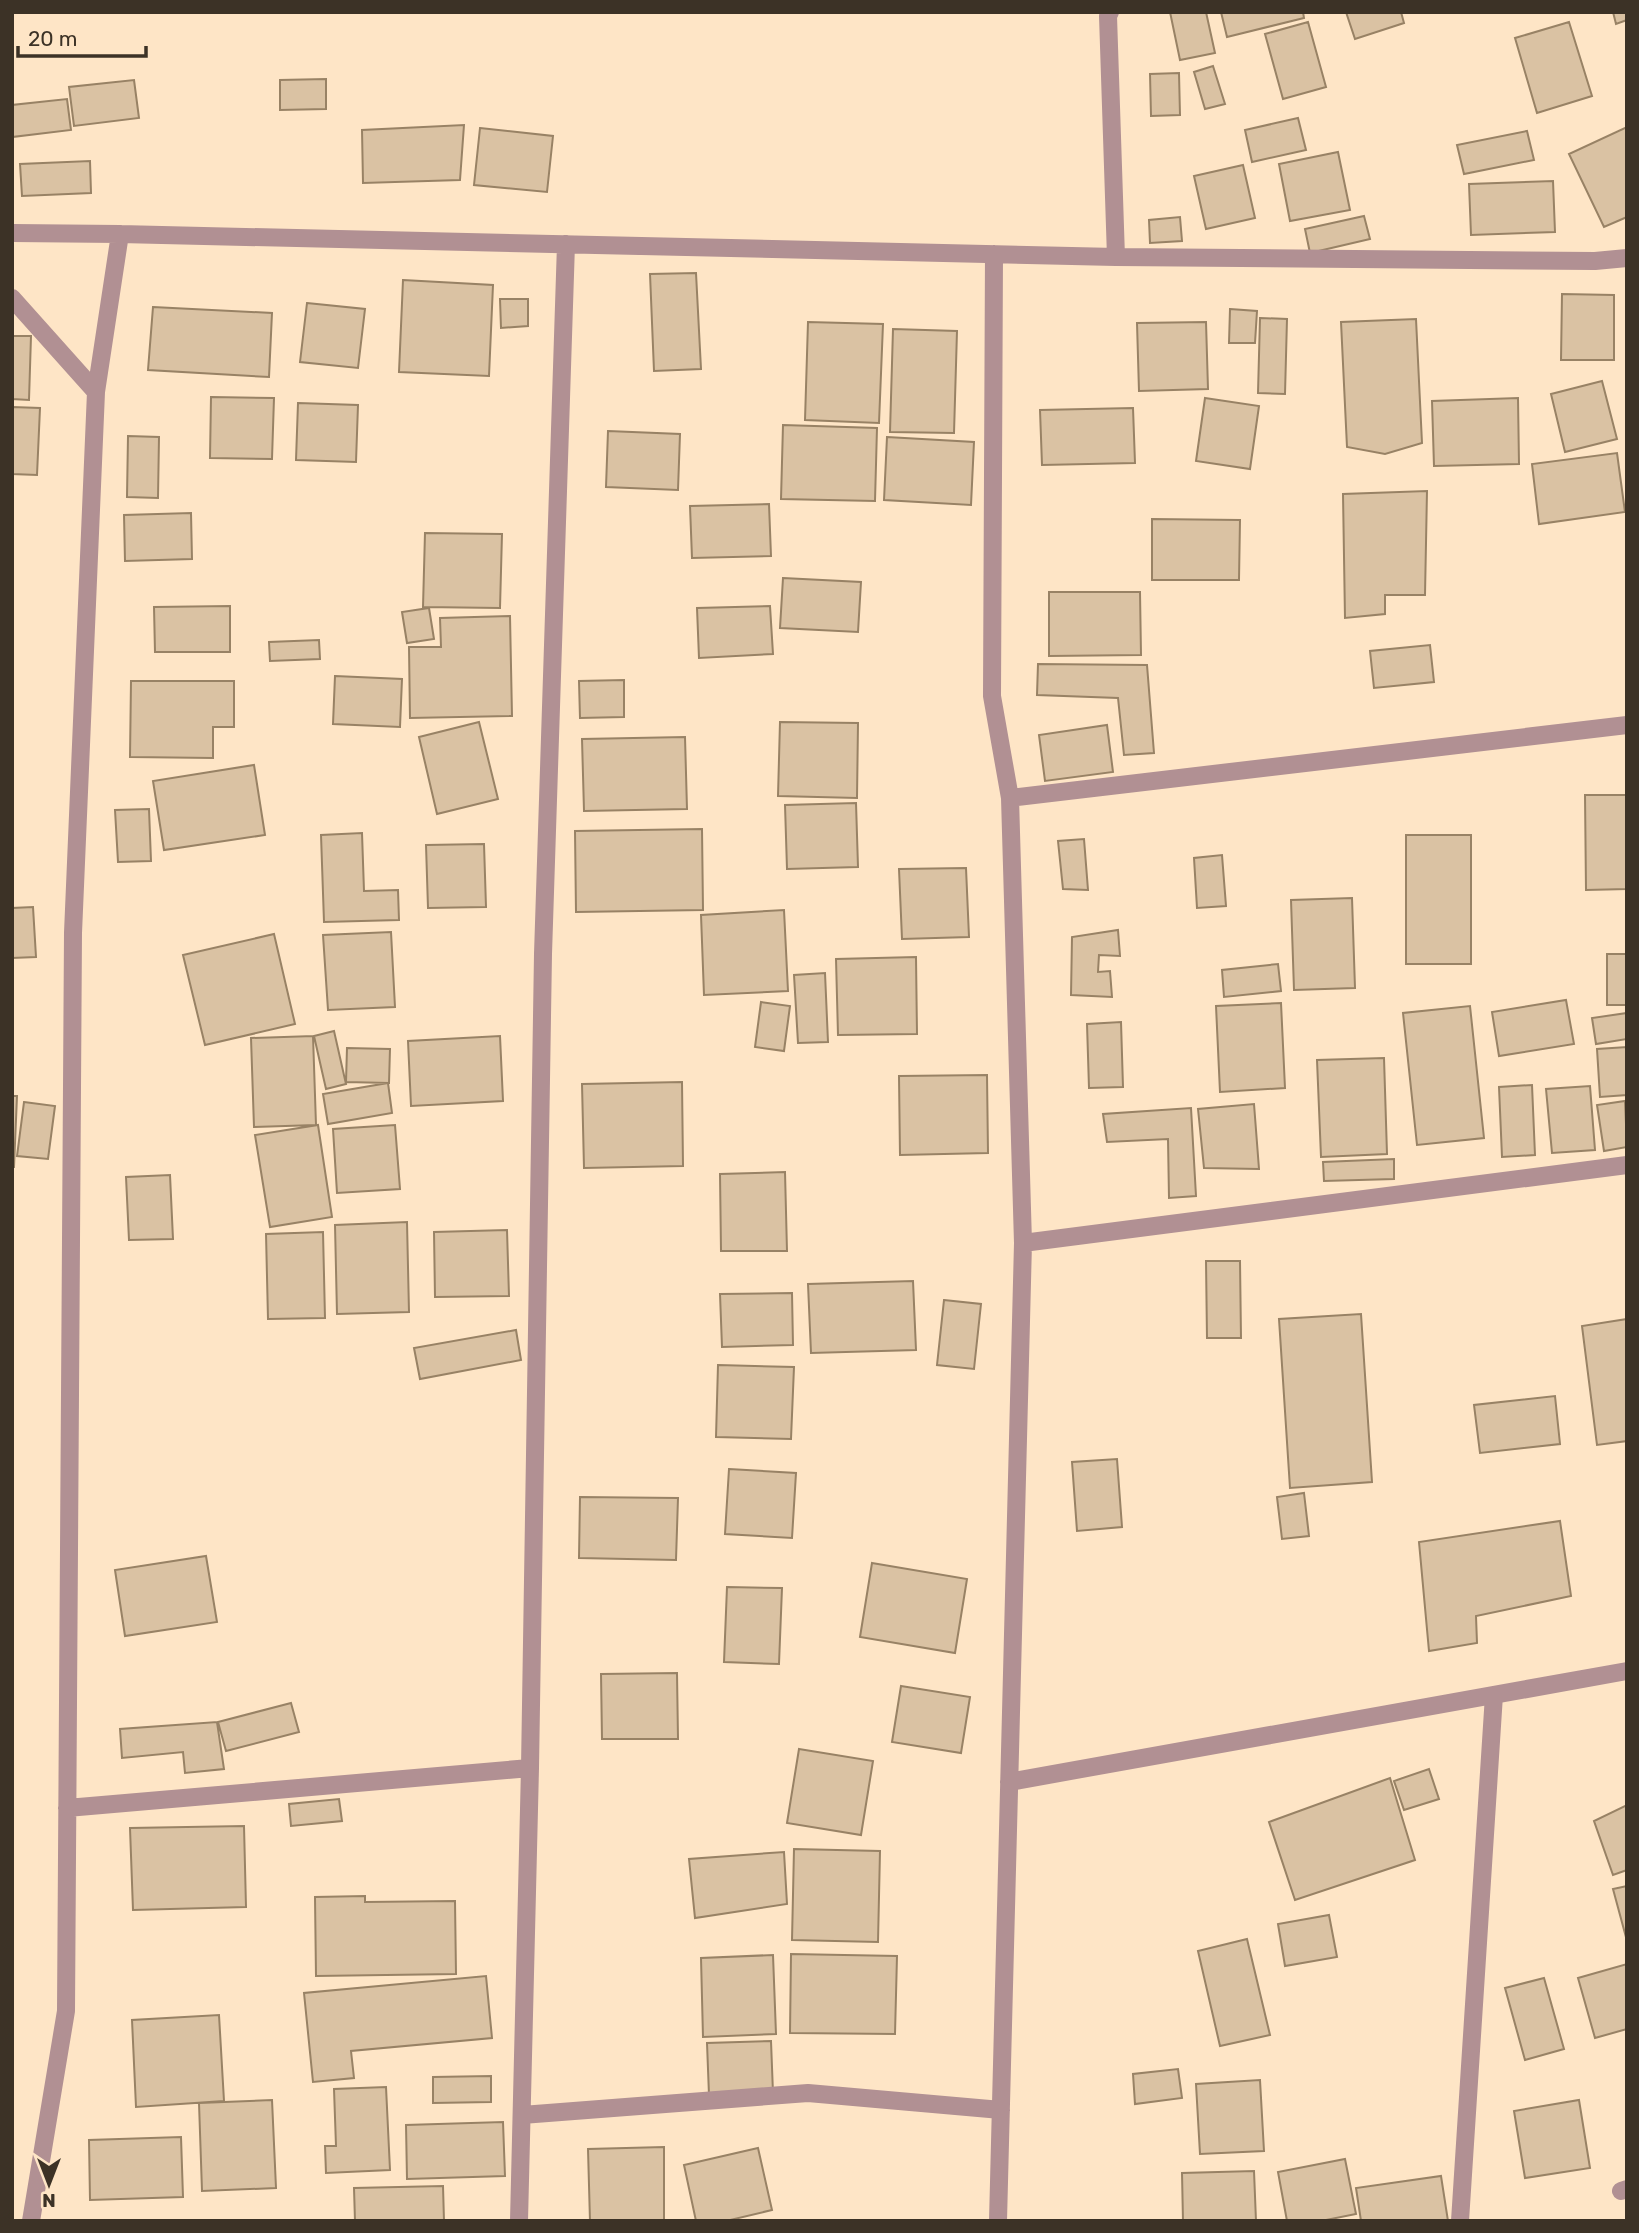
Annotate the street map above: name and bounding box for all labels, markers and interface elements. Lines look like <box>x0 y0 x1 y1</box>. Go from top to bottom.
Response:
scale bar <box>18 14 145 58</box>
text: 20 m <box>28 26 77 51</box>
north arrow <box>14 2149 84 2219</box>
text: N <box>42 2189 56 2212</box>

